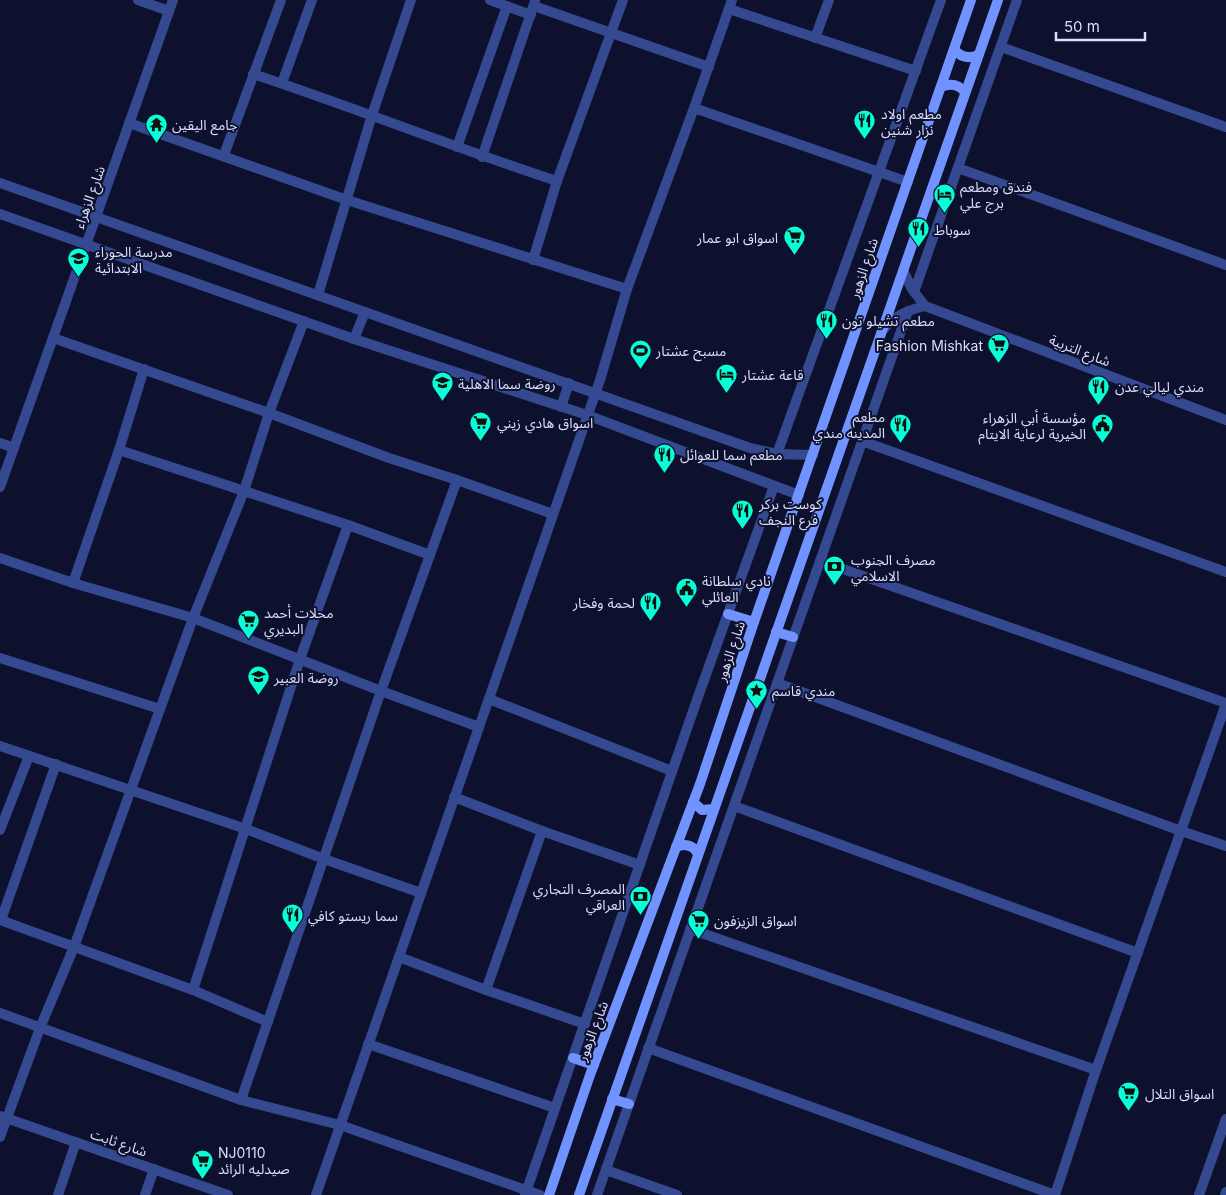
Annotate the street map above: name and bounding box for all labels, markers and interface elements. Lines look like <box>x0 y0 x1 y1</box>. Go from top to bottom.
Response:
scale bar <box>1056 10 1145 42</box>
text: 50 m <box>1064 17 1100 36</box>
place label: مطعم اولاد نزار شنين <box>881 105 942 139</box>
restaurant icon: مطعم اولاد نزار شنين <box>853 109 877 140</box>
temple icon: جامع اليقين <box>144 112 168 143</box>
place label: جامع اليقين <box>172 116 238 136</box>
street label: شارع الزهراء <box>70 163 111 232</box>
place label: فندق ومطعم برج علي <box>960 178 1032 214</box>
hotel icon: فندق ومطعم برج علي <box>932 182 956 213</box>
restaurant icon: سوباط <box>906 217 930 248</box>
place label: سوباط <box>934 221 970 239</box>
supermarket icon: اسواق ابو عمار <box>782 225 806 256</box>
place label: اسواق ابو عمار <box>696 229 778 247</box>
street label: شارع الزهور <box>844 235 884 302</box>
place label: مدرسة الحوراء الابتدائية <box>95 243 173 276</box>
school or university icon: مدرسة الحوراء الابتدائية <box>67 247 91 278</box>
restaurant icon: مطعم تشيلو تون <box>814 308 838 339</box>
place label: مطعم تشيلو تون <box>842 312 935 332</box>
street label: شارع التربية <box>1046 331 1113 372</box>
supermarket icon: Fashion Mishkat <box>987 333 1011 364</box>
place label: Fashion Mishkat <box>876 337 983 354</box>
sports icon: مسبح عشتار <box>628 338 652 369</box>
place label: مسبح عشتار <box>655 342 726 362</box>
hotel icon: قاعة عشتار <box>714 362 738 393</box>
place label: قاعة عشتار <box>741 366 804 384</box>
school or university icon: روضة سما الاهلية <box>430 371 454 402</box>
restaurant icon: مندي ليالي عدن <box>1087 374 1111 405</box>
place label: روضة سما الاهلية <box>458 375 556 393</box>
place label: مندي ليالي عدن <box>1115 378 1204 398</box>
place label: مطعم المدينه مندي <box>813 408 885 444</box>
place label: مؤسسة أبي الزهراء الخيرية لرعاية الايتام <box>978 409 1086 445</box>
supermarket icon: اسواق هادي زيني <box>469 410 493 441</box>
restaurant icon: مطعم المدينه مندي <box>889 412 913 443</box>
public building icon: مؤسسة أبي الزهراء الخيرية لرعاية الايتام <box>1090 413 1114 444</box>
place label: اسواق هادي زيني <box>497 414 593 434</box>
restaurant icon: مطعم سما للعوائل <box>652 442 676 473</box>
place label: مطعم سما للعوائل <box>680 446 783 466</box>
place label: كوست بركر فرع النجف <box>758 495 822 531</box>
restaurant icon: كوست بركر فرع النجف <box>731 499 755 530</box>
place label: مصرف الجنوب الاسلامي <box>851 551 936 587</box>
bank icon: مصرف الجنوب الاسلامي <box>823 555 847 586</box>
place label: نادي سلطانة العائلي <box>702 572 771 608</box>
public building icon: نادي سلطانة العائلي <box>674 576 698 607</box>
restaurant icon: لحمة وفخار <box>639 590 663 621</box>
place label: لحمة وفخار <box>572 594 635 612</box>
place label: محلات أحمد البديري <box>264 604 334 640</box>
supermarket icon: محلات أحمد البديري <box>236 608 260 639</box>
street label: شارع الزهور <box>711 618 751 685</box>
school or university icon: روضة العبير <box>246 665 270 696</box>
place label: روضة العبير <box>273 669 339 687</box>
place icon: مندي قاسم <box>744 678 768 709</box>
place label: مندي قاسم <box>772 682 835 702</box>
place label: المصرف التجاري العراقي <box>533 880 625 916</box>
bank icon: المصرف التجاري العراقي <box>629 884 653 915</box>
restaurant icon: سما ريستو كافي <box>280 903 304 934</box>
place label: سما ريستو كافي <box>308 907 398 927</box>
supermarket icon: اسواق الزيزفون <box>686 908 710 939</box>
place label: اسواق الزيزفون <box>714 912 797 930</box>
street label: شارع الزهور <box>572 999 614 1065</box>
supermarket icon: اسواق التلال <box>1117 1081 1141 1112</box>
place label: اسواق التلال <box>1145 1085 1214 1103</box>
street label: شارع ثابت <box>88 1124 149 1162</box>
place label: NJ0110 صيدليه الرائد <box>218 1144 290 1178</box>
supermarket icon: NJ0110 صيدليه الرائد <box>190 1148 214 1179</box>

